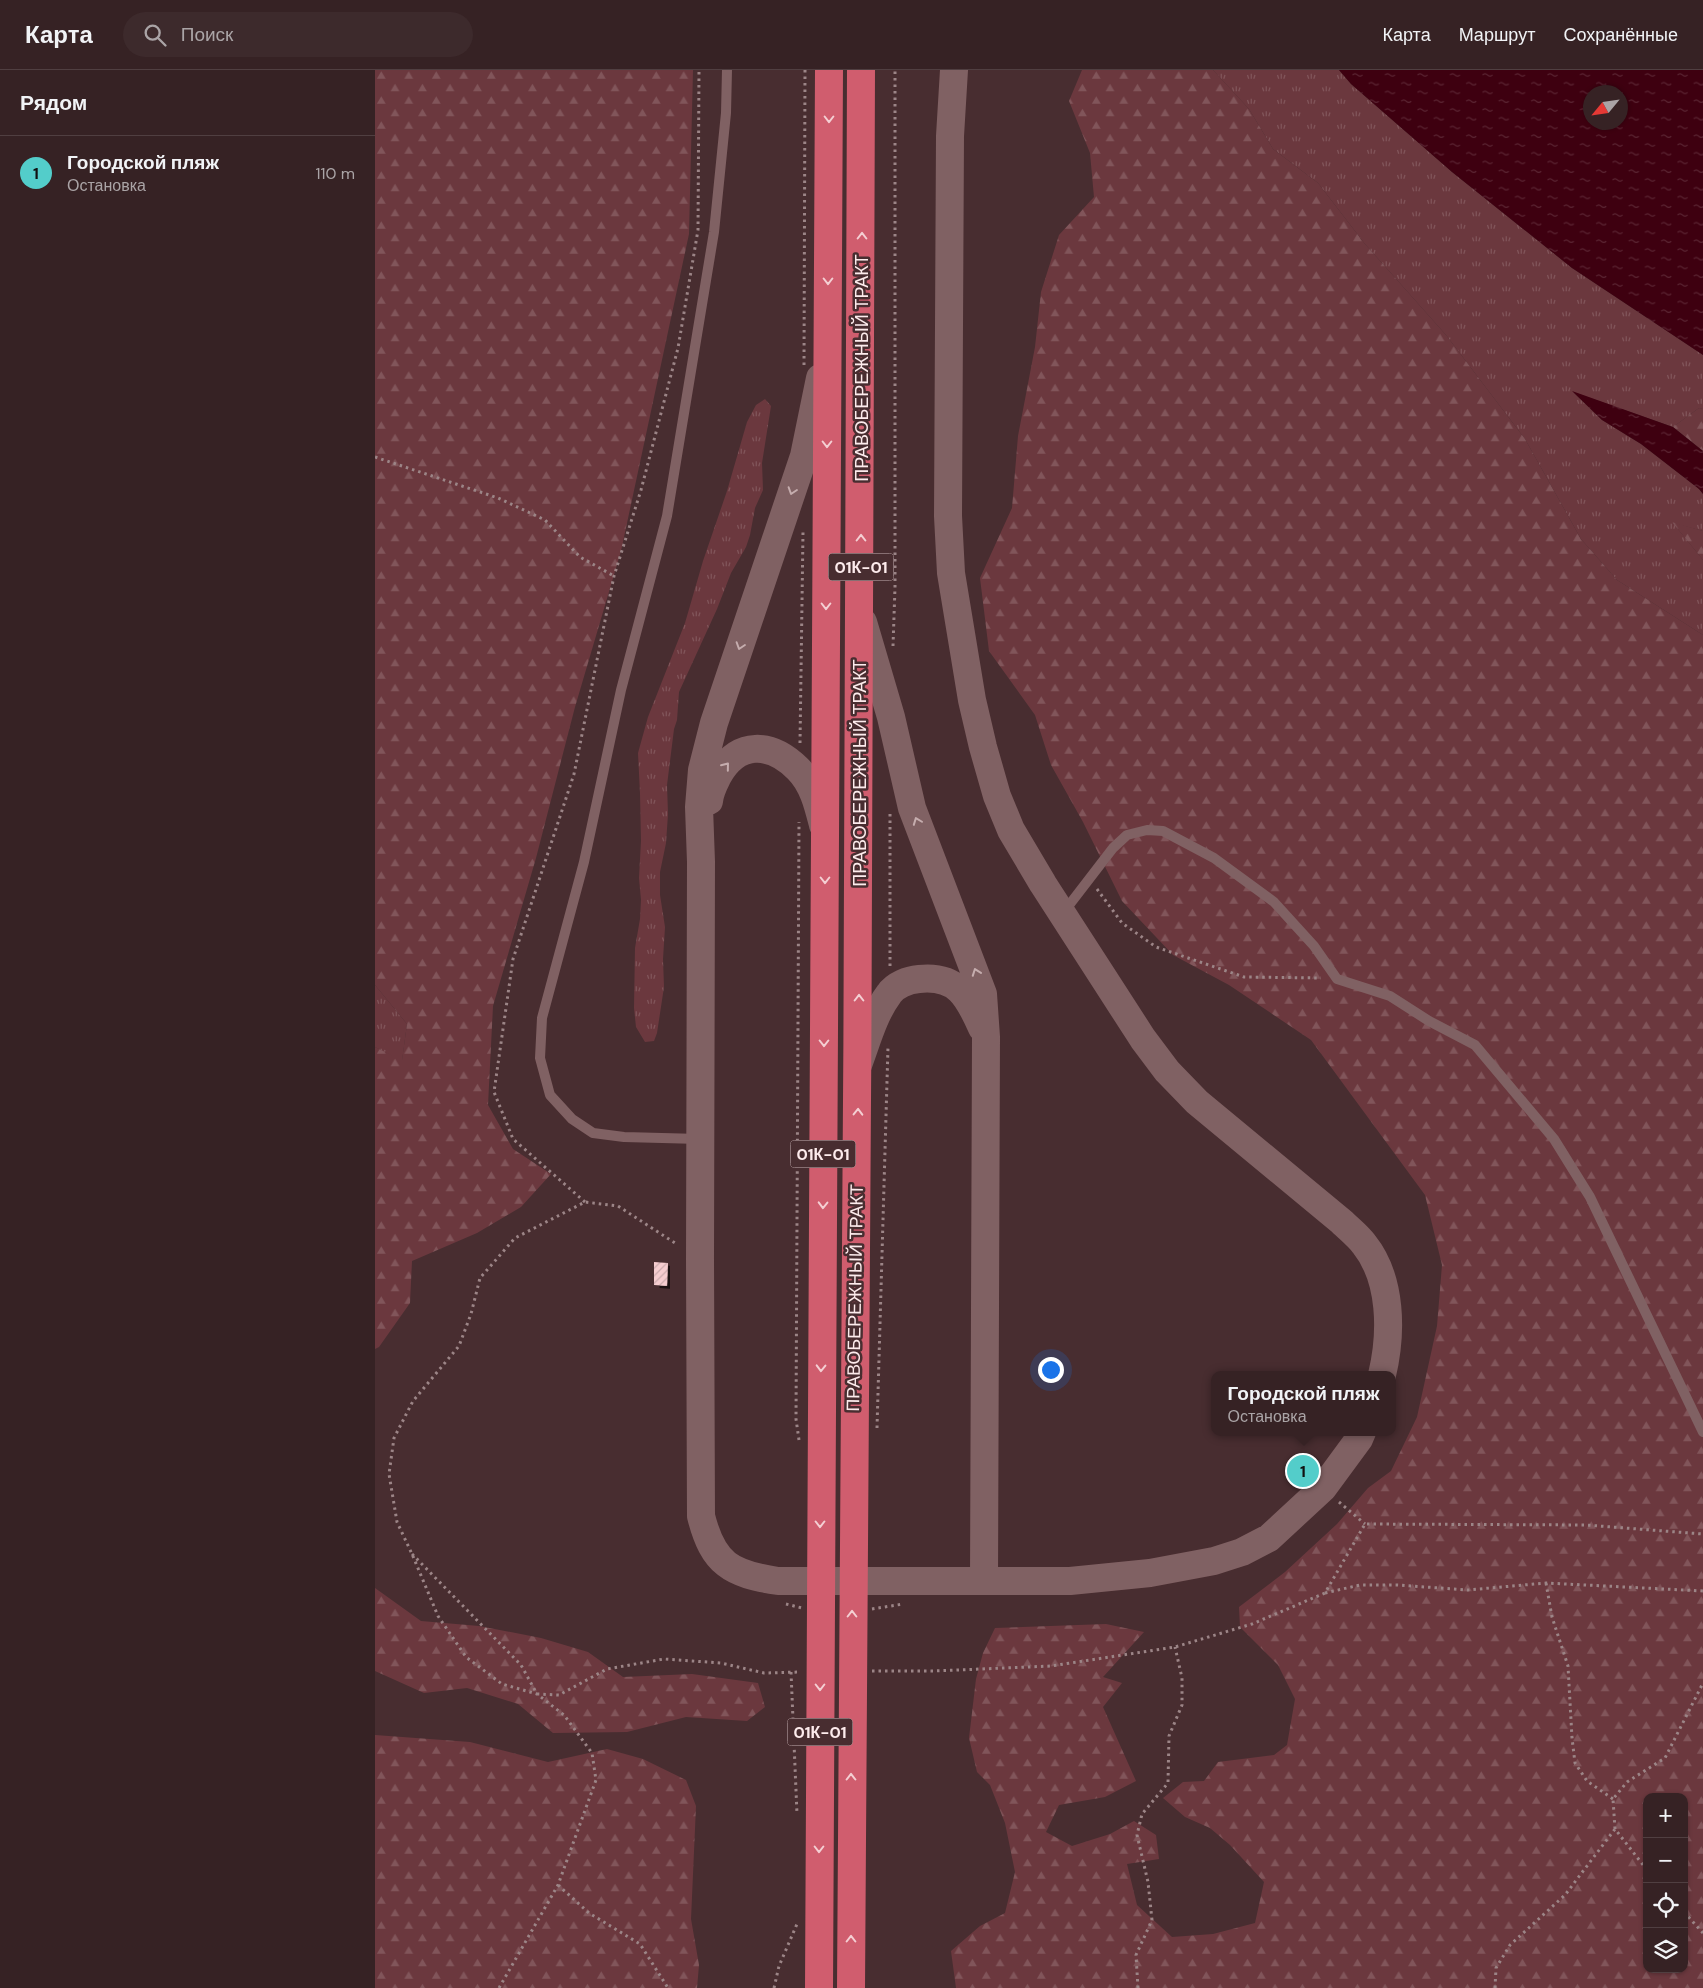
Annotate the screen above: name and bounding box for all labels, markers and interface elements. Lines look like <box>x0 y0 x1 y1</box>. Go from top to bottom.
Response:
search box <box>123 12 473 57</box>
text: Карта <box>25 19 93 50</box>
icon: search <box>141 21 169 49</box>
text: Поиск <box>181 22 233 47</box>
text: Карта <box>1383 23 1431 47</box>
text: Маршрут <box>1459 23 1535 47</box>
text: Сохранённые <box>1563 23 1678 47</box>
north arrow <box>1583 85 1628 130</box>
text: Рядом <box>20 89 87 117</box>
one-way arrow <box>824 115 834 123</box>
text: Городской пляж <box>67 150 219 175</box>
text: 1 <box>33 163 39 184</box>
text: 110 m <box>316 163 355 184</box>
text: Остановка <box>67 175 146 196</box>
one-way arrow <box>857 232 867 240</box>
street label: ПРАВОБЕРЕЖНЫЙ ТРАКТ <box>850 254 874 482</box>
one-way arrow <box>823 278 833 285</box>
one-way arrow <box>822 440 832 448</box>
one-way arrow <box>788 487 798 495</box>
one-way arrow <box>856 534 866 542</box>
road number: 01К-01 <box>829 554 893 581</box>
one-way arrow <box>821 602 831 610</box>
one-way arrow <box>736 641 746 649</box>
street label: ПРАВОБЕРЕЖНЫЙ ТРАКТ <box>848 659 872 887</box>
one-way arrow <box>720 762 729 771</box>
one-way arrow <box>913 817 923 825</box>
one-way arrow <box>820 877 830 885</box>
one-way arrow <box>972 969 982 977</box>
one-way arrow <box>854 994 864 1002</box>
one-way arrow <box>819 1040 829 1047</box>
one-way arrow <box>853 1108 863 1116</box>
road number: 01К-01 <box>791 1140 855 1168</box>
street label: ПРАВОБЕРЕЖНЫЙ ТРАКТ <box>841 1184 869 1412</box>
one-way arrow <box>818 1202 828 1210</box>
your location <box>1038 1357 1064 1383</box>
one-way arrow <box>816 1364 826 1372</box>
popup <box>1211 1371 1396 1436</box>
text: Городской пляж <box>1228 1381 1379 1406</box>
text: Остановка <box>1228 1406 1307 1427</box>
pin: 1 <box>1287 1452 1319 1490</box>
one-way arrow <box>815 1521 825 1529</box>
one-way arrow <box>847 1610 857 1618</box>
one-way arrow <box>815 1684 825 1691</box>
road number: 01К-01 <box>787 1718 853 1745</box>
one-way arrow <box>846 1773 856 1780</box>
map controls <box>1643 1793 1688 1973</box>
button: + <box>1643 1793 1688 1838</box>
button: − <box>1643 1838 1688 1883</box>
one-way arrow <box>814 1846 824 1854</box>
button: locate <box>1643 1883 1688 1928</box>
button: layers <box>1643 1928 1688 1973</box>
one-way arrow <box>846 1935 856 1943</box>

